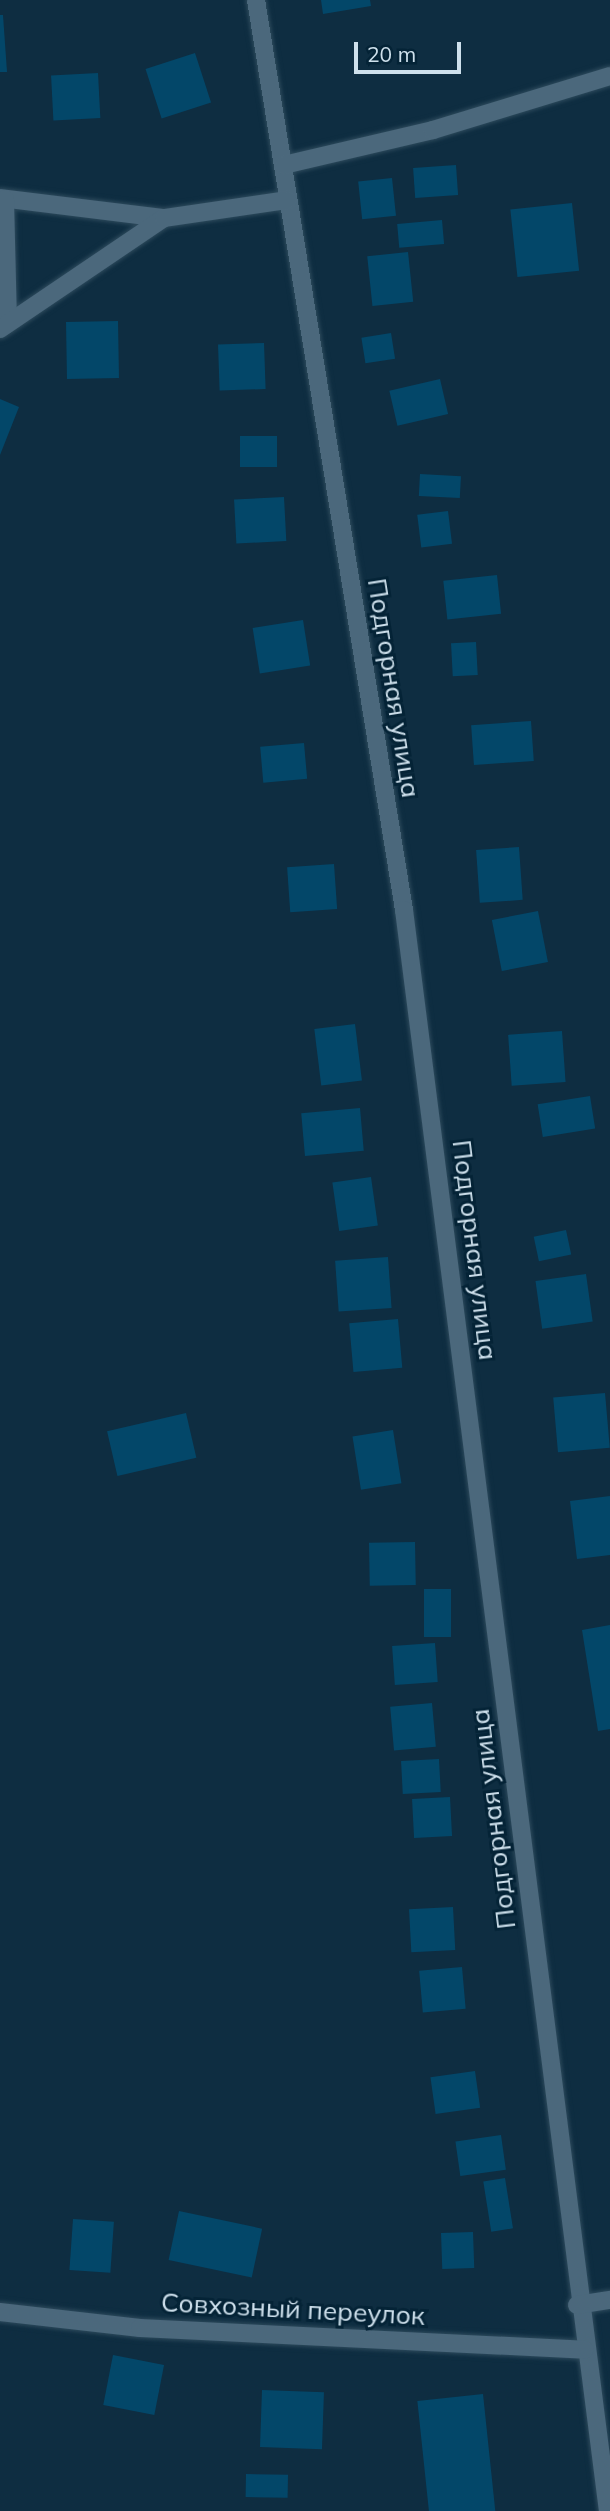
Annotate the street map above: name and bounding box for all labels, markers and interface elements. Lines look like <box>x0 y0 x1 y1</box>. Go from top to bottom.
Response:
scale bar <box>358 28 465 72</box>
text: 20 m <box>367 41 416 67</box>
street label: Подгорная улица <box>361 576 427 800</box>
street label: Подгорная улица <box>446 1138 504 1362</box>
street label: Подгорная улица <box>464 1707 522 1931</box>
street label: Совхозный переулок <box>160 2287 426 2331</box>

